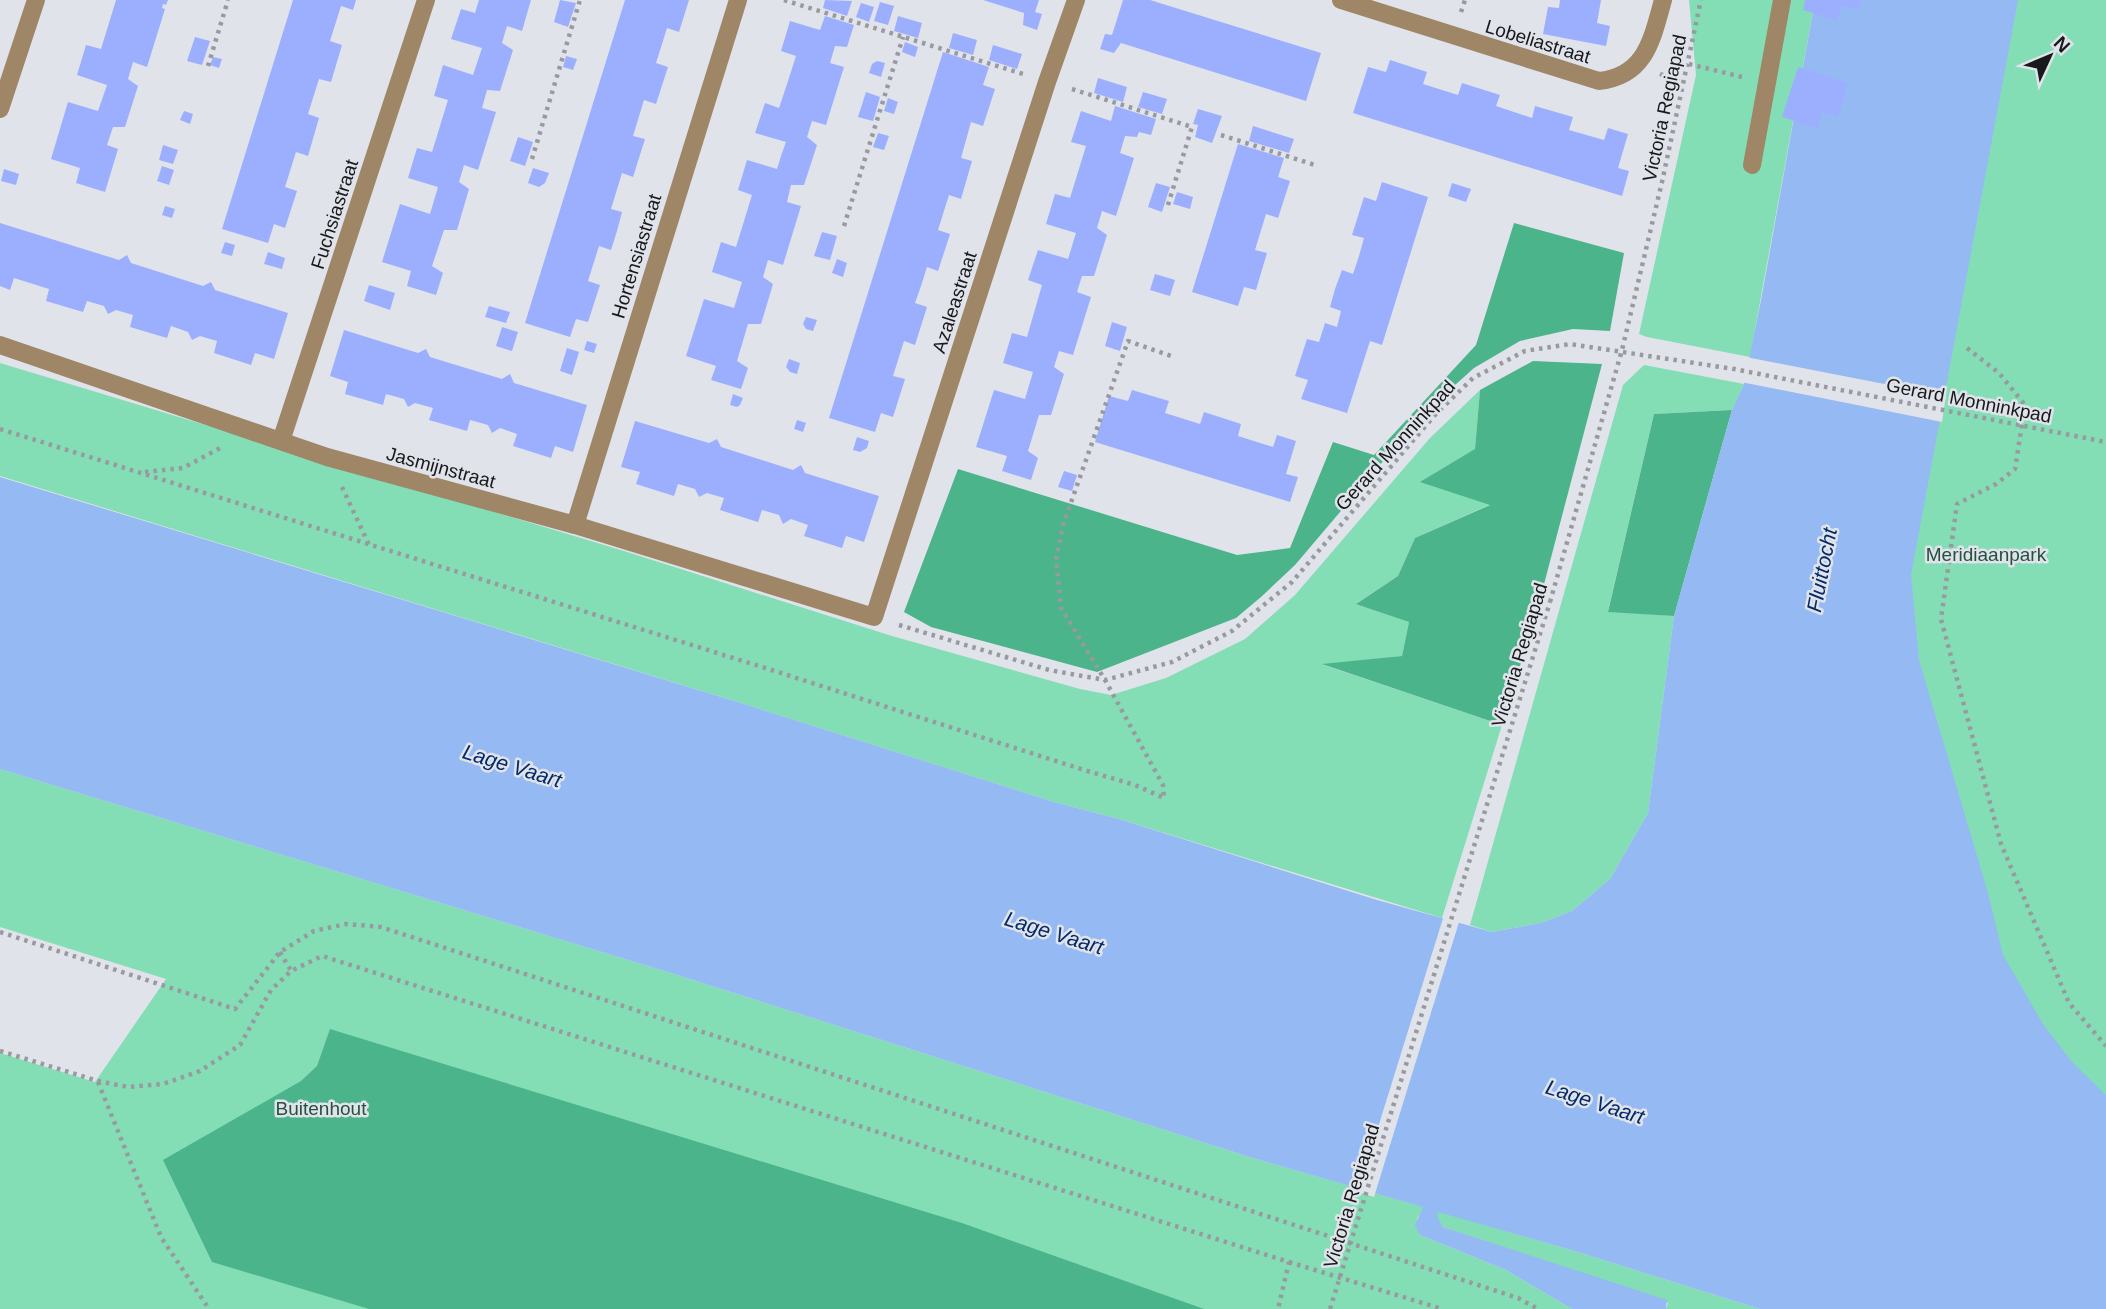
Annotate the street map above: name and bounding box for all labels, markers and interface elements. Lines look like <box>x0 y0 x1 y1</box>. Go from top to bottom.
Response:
street label: Lobeliastraat <box>1483 16 1594 68</box>
north arrow <box>2015 21 2085 91</box>
text: N <box>2050 32 2074 57</box>
street label: Victoria Regiapad <box>1639 33 1690 183</box>
street label: Fuchsiastraat <box>307 156 362 272</box>
street label: Hortensiastraat <box>608 191 666 321</box>
street label: Azaleastraat <box>928 248 981 356</box>
street label: Gerard Monninkpad <box>1884 374 2053 427</box>
street label: Gerard Monninkpad <box>1331 376 1459 515</box>
street label: Jasmijnstraat <box>384 443 498 492</box>
water label: Fluittocht <box>1802 525 1841 614</box>
park label: Meridiaanpark <box>1926 544 2047 565</box>
street label: Victoria Regiapad <box>1488 581 1551 730</box>
water label: Lage Vaart <box>460 740 565 792</box>
water label: Lage Vaart <box>1002 907 1107 959</box>
water label: Lage Vaart <box>1543 1075 1648 1129</box>
park label: Buitenhout <box>276 1098 367 1119</box>
street label: Victoria Regiapad <box>1320 1122 1383 1271</box>

